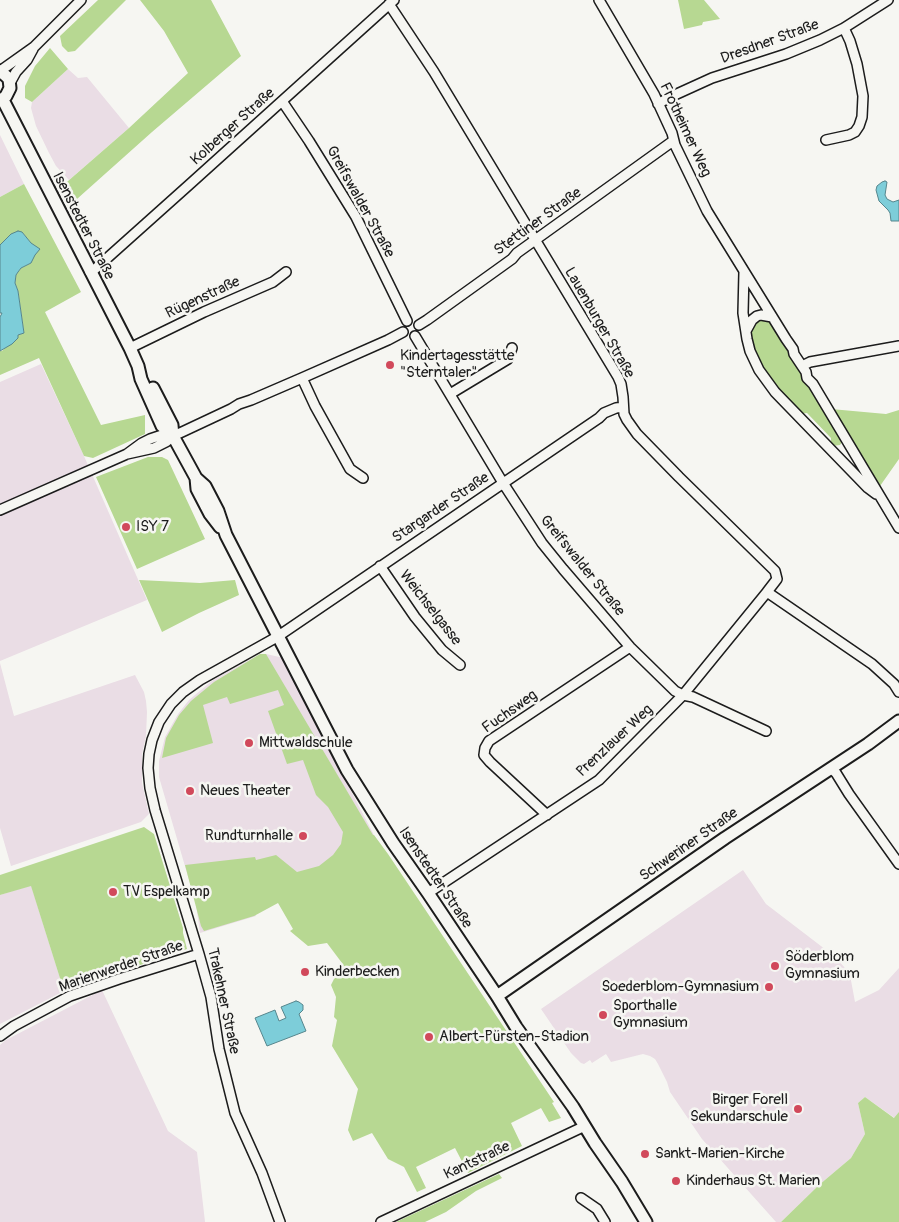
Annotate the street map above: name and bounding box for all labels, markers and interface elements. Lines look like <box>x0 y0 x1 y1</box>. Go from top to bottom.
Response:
street label: Dresdner Straße <box>718 16 822 68</box>
street label: Frotheimer Weg <box>655 80 715 180</box>
street label: Kolberger Straße <box>187 85 279 169</box>
street label: Greifswalder Straße <box>322 143 398 261</box>
street label: Isenstedter Straße <box>48 169 118 283</box>
street label: Stettiner Straße <box>491 184 585 260</box>
street label: Lauenburger Straße <box>560 264 638 382</box>
street label: Rügenstraße <box>163 273 243 323</box>
place label: Kindertagesstätte "Sterntaler" <box>400 347 514 382</box>
marker: Kindertagesstätte "Sterntaler" <box>384 359 396 371</box>
street label: Stargarder Straße <box>389 469 493 547</box>
street label: Greifswalder Straße <box>536 512 628 620</box>
place label: ISY 7 <box>136 518 169 536</box>
marker: ISY 7 <box>120 521 132 533</box>
street label: Weichselgasse <box>395 567 465 649</box>
street label: Fuchsweg <box>479 687 541 737</box>
street label: Prenzlauer Weg <box>573 701 657 781</box>
place label: Mittwaldschule <box>259 734 352 752</box>
marker: Mittwaldschule <box>243 737 255 749</box>
place label: Neues Theater <box>200 782 291 800</box>
marker: Neues Theater <box>184 785 196 797</box>
street label: Schweriner Straße <box>636 804 742 886</box>
street label: Isenstedter Straße <box>394 824 476 932</box>
place label: Rundturnhalle <box>205 827 293 845</box>
marker: Rundturnhalle <box>297 830 309 842</box>
place label: TV Espelkamp <box>123 883 210 901</box>
marker: TV Espelkamp <box>107 886 119 898</box>
street label: Marienwerder Straße <box>57 937 185 997</box>
street label: Trakehner Straße <box>203 946 243 1056</box>
place label: Söderblom Gymnasium <box>785 948 860 983</box>
marker: Söderblom Gymnasium <box>769 960 781 972</box>
place label: Kinderbecken <box>315 963 400 981</box>
marker: Kinderbecken <box>299 966 311 978</box>
place label: Soederblom-Gymnasium <box>601 978 759 996</box>
marker: Soederblom-Gymnasium <box>763 981 775 993</box>
place label: Sporthalle Gymnasium <box>613 997 688 1032</box>
marker: Sporthalle Gymnasium <box>597 1009 609 1021</box>
place label: Albert-Pürsten-Stadion <box>439 1028 589 1046</box>
marker: Albert-Pürsten-Stadion <box>423 1031 435 1043</box>
place label: Birger Forell Sekundarschule <box>690 1091 788 1126</box>
marker: Birger Forell Sekundarschule <box>792 1103 804 1115</box>
street label: Kantstraße <box>441 1138 513 1184</box>
place label: Sankt-Marien-Kirche <box>655 1145 784 1163</box>
marker: Sankt-Marien-Kirche <box>639 1148 651 1160</box>
place label: Kinderhaus St. Marien <box>686 1172 820 1190</box>
marker: Kinderhaus St. Marien <box>670 1175 682 1187</box>

